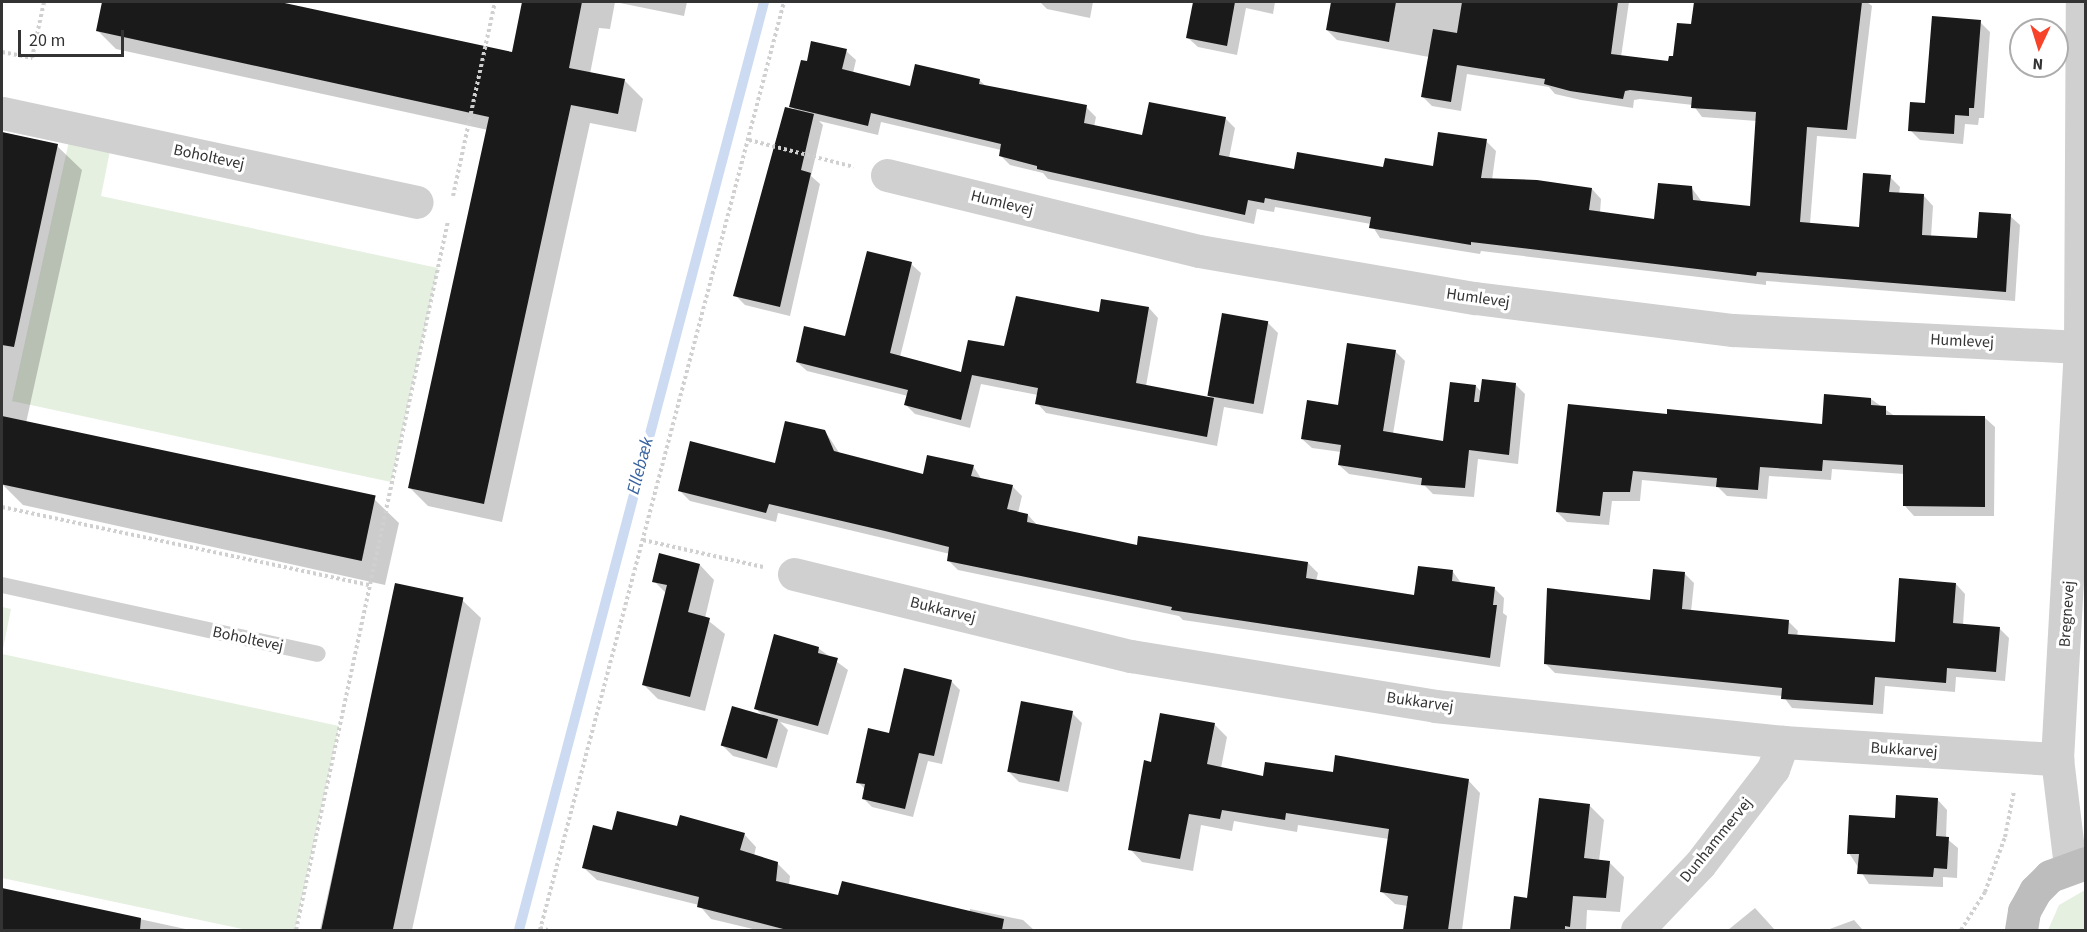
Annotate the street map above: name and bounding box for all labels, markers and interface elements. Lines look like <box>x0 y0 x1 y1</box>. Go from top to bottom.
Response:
scale bar <box>21 18 128 56</box>
north arrow <box>2009 18 2069 78</box>
text: 20 m <box>29 28 65 53</box>
text: N <box>2032 53 2044 75</box>
street label: Boholtevej <box>172 140 246 174</box>
street label: Humlevej <box>969 186 1035 220</box>
street label: Humlevej <box>1445 284 1511 312</box>
street label: Humlevej <box>1930 330 1994 352</box>
water label: Ellebæk <box>623 435 659 497</box>
street label: Bregnevej <box>2055 580 2079 648</box>
street label: Bukkarvej <box>908 593 978 627</box>
street label: Boholtevej <box>211 622 285 656</box>
street label: Bukkarvej <box>1385 688 1455 716</box>
street label: Bukkarvej <box>1870 738 1938 762</box>
street label: Dunhammervej <box>1676 794 1756 886</box>

